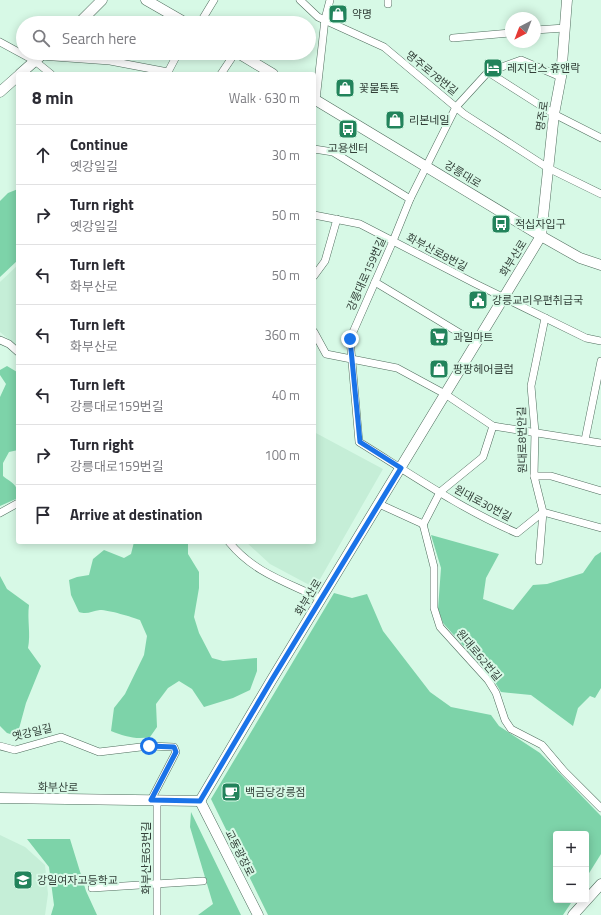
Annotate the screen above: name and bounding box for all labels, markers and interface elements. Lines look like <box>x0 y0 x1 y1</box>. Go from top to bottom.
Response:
shop icon: 약명 <box>327 3 349 25</box>
place label: 약명 <box>352 6 372 22</box>
north arrow <box>505 12 541 48</box>
search box <box>16 16 316 60</box>
icon: search <box>30 27 52 49</box>
text: Search here <box>62 27 136 50</box>
street label: 명주로78번길 <box>403 47 461 99</box>
hotel icon: 레지던스 휴앤락 <box>482 57 504 79</box>
place label: 레지던스 휴앤락 <box>507 60 580 76</box>
shop icon: 꽃물톡톡 <box>334 77 356 99</box>
place label: 꽃물톡톡 <box>359 80 399 96</box>
text: 8 min <box>32 85 73 111</box>
text: Walk · 630 m <box>229 88 300 108</box>
street label: 명주로 <box>532 100 552 132</box>
shop icon: 리본네일 <box>384 109 406 131</box>
place label: 리본네일 <box>409 112 449 128</box>
bus stop icon: 고용센터 <box>337 118 359 140</box>
text: Continue <box>70 133 128 156</box>
place label: 고용센터 <box>328 140 368 156</box>
icon: ahead <box>32 144 54 166</box>
text: 30 m <box>272 145 300 165</box>
text: 옛강일길 <box>70 156 118 176</box>
street label: 강릉대로 <box>442 157 484 191</box>
text: Turn right <box>70 193 134 216</box>
icon: right <box>32 204 54 226</box>
text: 50 m <box>272 205 300 225</box>
bus stop icon: 적십자입구 <box>490 213 512 235</box>
text: 옛강일길 <box>70 216 118 236</box>
place label: 적십자입구 <box>515 216 566 232</box>
street label: 화부산로8번길 <box>404 229 470 275</box>
street label: 강릉대로159번길 <box>343 235 389 313</box>
street label: 화부산로 <box>495 237 531 279</box>
text: Turn left <box>70 253 125 276</box>
icon: left <box>32 264 54 286</box>
text: 50 m <box>272 265 300 285</box>
text: 화부산로 <box>70 276 118 296</box>
public building icon: 강릉교리우편취급국 <box>467 289 489 311</box>
place label: 강릉교리우편취급국 <box>492 292 583 308</box>
text: Turn left <box>70 313 125 336</box>
icon: left <box>32 324 54 346</box>
text: 360 m <box>264 325 300 345</box>
supermarket icon: 과일마트 <box>428 326 450 348</box>
place label: 과일마트 <box>453 329 493 345</box>
route end <box>341 330 359 348</box>
text: 화부산로 <box>70 336 118 356</box>
shop icon: 팡팡헤어클럽 <box>428 358 450 380</box>
place label: 팡팡헤어클럽 <box>453 361 514 377</box>
text: Turn left <box>70 373 125 396</box>
icon: left <box>32 384 54 406</box>
text: 40 m <box>272 385 300 405</box>
text: 강릉대로159번길 <box>70 396 164 416</box>
street label: 원대로8번안길 <box>513 406 531 474</box>
text: Turn right <box>70 433 134 456</box>
icon: right <box>32 444 54 466</box>
text: 100 m <box>264 445 300 465</box>
text: 강릉대로159번길 <box>70 456 164 476</box>
street label: 원대로30번길 <box>451 481 515 525</box>
text: Arrive at destination <box>70 503 203 526</box>
icon: arrive <box>32 504 54 526</box>
street label: 화부산로 <box>291 576 325 618</box>
street label: 원대로62번길 <box>453 626 505 684</box>
street label: 옛강일길 <box>10 720 54 744</box>
route start <box>140 737 158 755</box>
street label: 화부산로 <box>38 779 78 795</box>
cafe icon: 백금당강릉점 <box>220 781 242 803</box>
place label: 백금당강릉점 <box>245 784 306 800</box>
street label: 화부산로63번길 <box>138 821 154 895</box>
street label: 교동광장로 <box>221 827 259 879</box>
map controls <box>553 831 589 903</box>
button: + <box>553 831 589 867</box>
button: − <box>553 867 589 903</box>
school or university icon: 강일여자고등학교 <box>12 869 34 891</box>
place label: 강일여자고등학교 <box>37 872 118 888</box>

